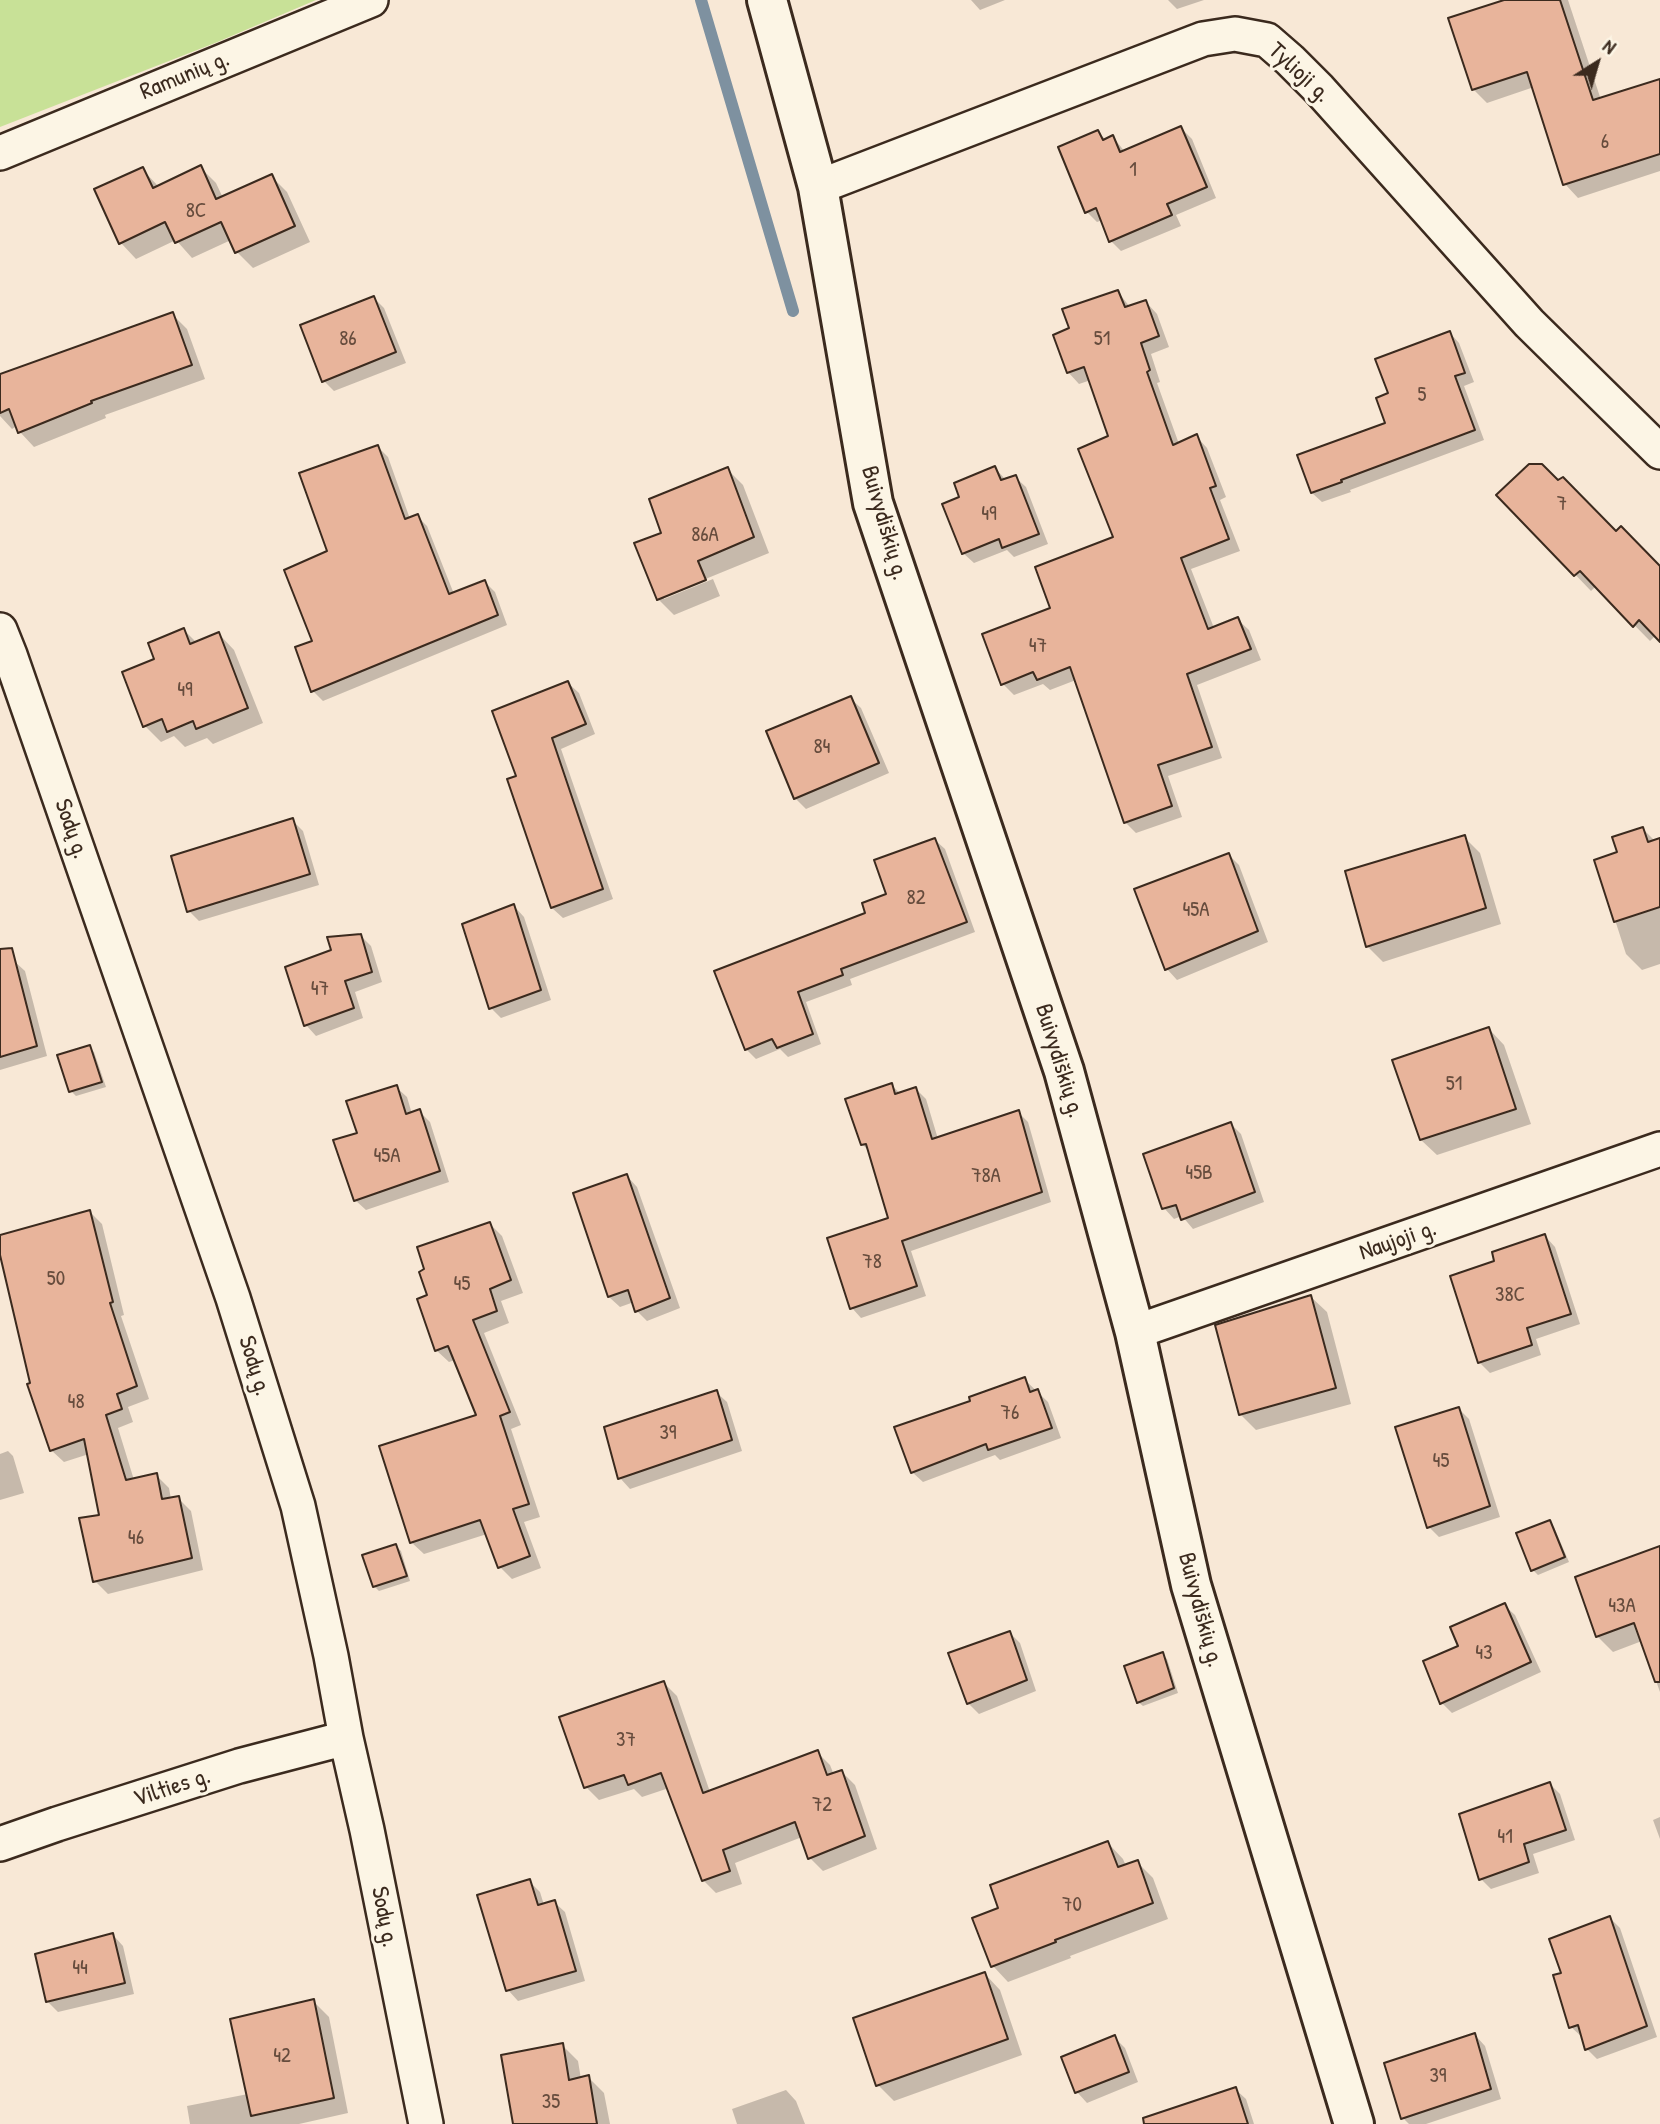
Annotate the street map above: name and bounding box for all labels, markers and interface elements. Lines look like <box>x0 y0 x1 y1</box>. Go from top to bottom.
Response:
north arrow <box>1562 28 1632 98</box>
text: N <box>1598 33 1621 60</box>
street label: Tylioji g. <box>1262 37 1336 109</box>
street label: Ramunių g. <box>136 45 234 107</box>
house number: 6 <box>1601 129 1609 155</box>
house number: 1 <box>1129 157 1137 183</box>
house number: 8C <box>186 198 206 224</box>
house number: 86 <box>339 326 357 352</box>
house number: 51 <box>1094 326 1110 352</box>
house number: 5 <box>1418 382 1426 408</box>
street label: Buivydiškių g. <box>854 463 914 583</box>
house number: 7 <box>1557 491 1567 517</box>
house number: 49 <box>981 501 997 527</box>
house number: 86A <box>691 522 719 548</box>
house number: 47 <box>1029 633 1047 659</box>
house number: 49 <box>177 677 193 703</box>
house number: 84 <box>814 734 830 760</box>
street label: Sodų g. <box>47 795 95 863</box>
house number: 82 <box>907 885 925 911</box>
house number: 45A <box>1182 897 1210 923</box>
house number: 47 <box>311 976 329 1002</box>
street label: Buivydiškių g. <box>1028 1001 1090 1121</box>
house number: 51 <box>1446 1071 1462 1097</box>
house number: 45A <box>373 1143 401 1169</box>
house number: 45B <box>1185 1160 1213 1186</box>
house number: 78A <box>971 1163 1001 1189</box>
street label: Naujoji g. <box>1356 1214 1440 1268</box>
house number: 78 <box>862 1249 882 1275</box>
house number: 50 <box>47 1266 65 1292</box>
house number: 45 <box>454 1271 470 1297</box>
house number: 38C <box>1495 1282 1525 1308</box>
street label: Sodų g. <box>231 1333 277 1399</box>
house number: 48 <box>68 1389 84 1415</box>
house number: 76 <box>1001 1400 1019 1426</box>
house number: 39 <box>659 1420 677 1446</box>
house number: 45 <box>1433 1448 1449 1474</box>
house number: 46 <box>128 1525 144 1551</box>
street label: Buivydiškių g. <box>1171 1550 1229 1670</box>
house number: 43A <box>1608 1593 1636 1619</box>
house number: 43 <box>1475 1640 1493 1666</box>
house number: 37 <box>616 1727 636 1753</box>
street label: Vilties g. <box>130 1762 214 1814</box>
house number: 72 <box>812 1792 832 1818</box>
house number: 41 <box>1497 1824 1513 1850</box>
street label: Sodų g. <box>364 1884 404 1950</box>
house number: 70 <box>1062 1892 1082 1918</box>
house number: 44 <box>72 1955 88 1981</box>
house number: 42 <box>273 2043 291 2069</box>
house number: 39 <box>1429 2063 1447 2089</box>
house number: 35 <box>542 2089 560 2115</box>

